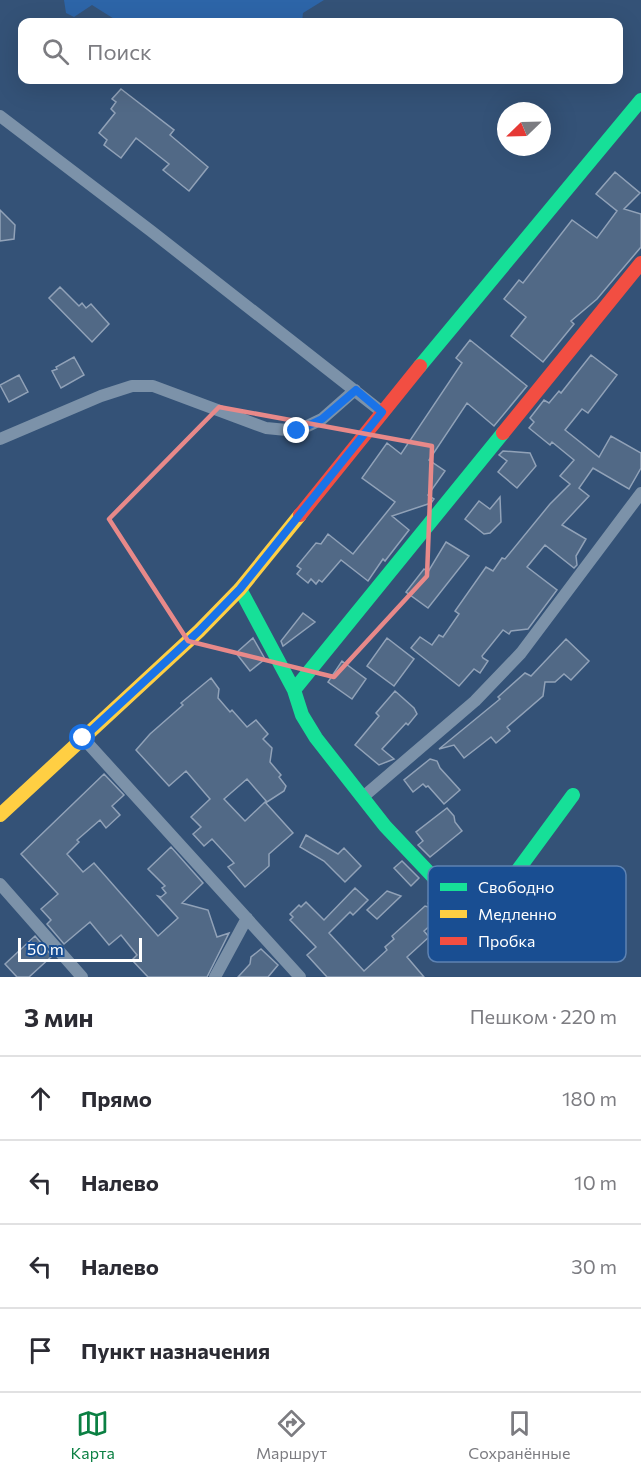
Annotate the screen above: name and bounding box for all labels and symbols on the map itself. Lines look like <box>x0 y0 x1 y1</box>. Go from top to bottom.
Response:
north arrow <box>497 102 551 156</box>
route end <box>283 417 309 443</box>
route start <box>69 724 95 750</box>
legend <box>428 866 626 962</box>
text: Свободно <box>478 877 554 896</box>
text: Медленно <box>478 904 557 923</box>
text: Пробка <box>478 931 535 950</box>
scale bar <box>18 935 142 962</box>

